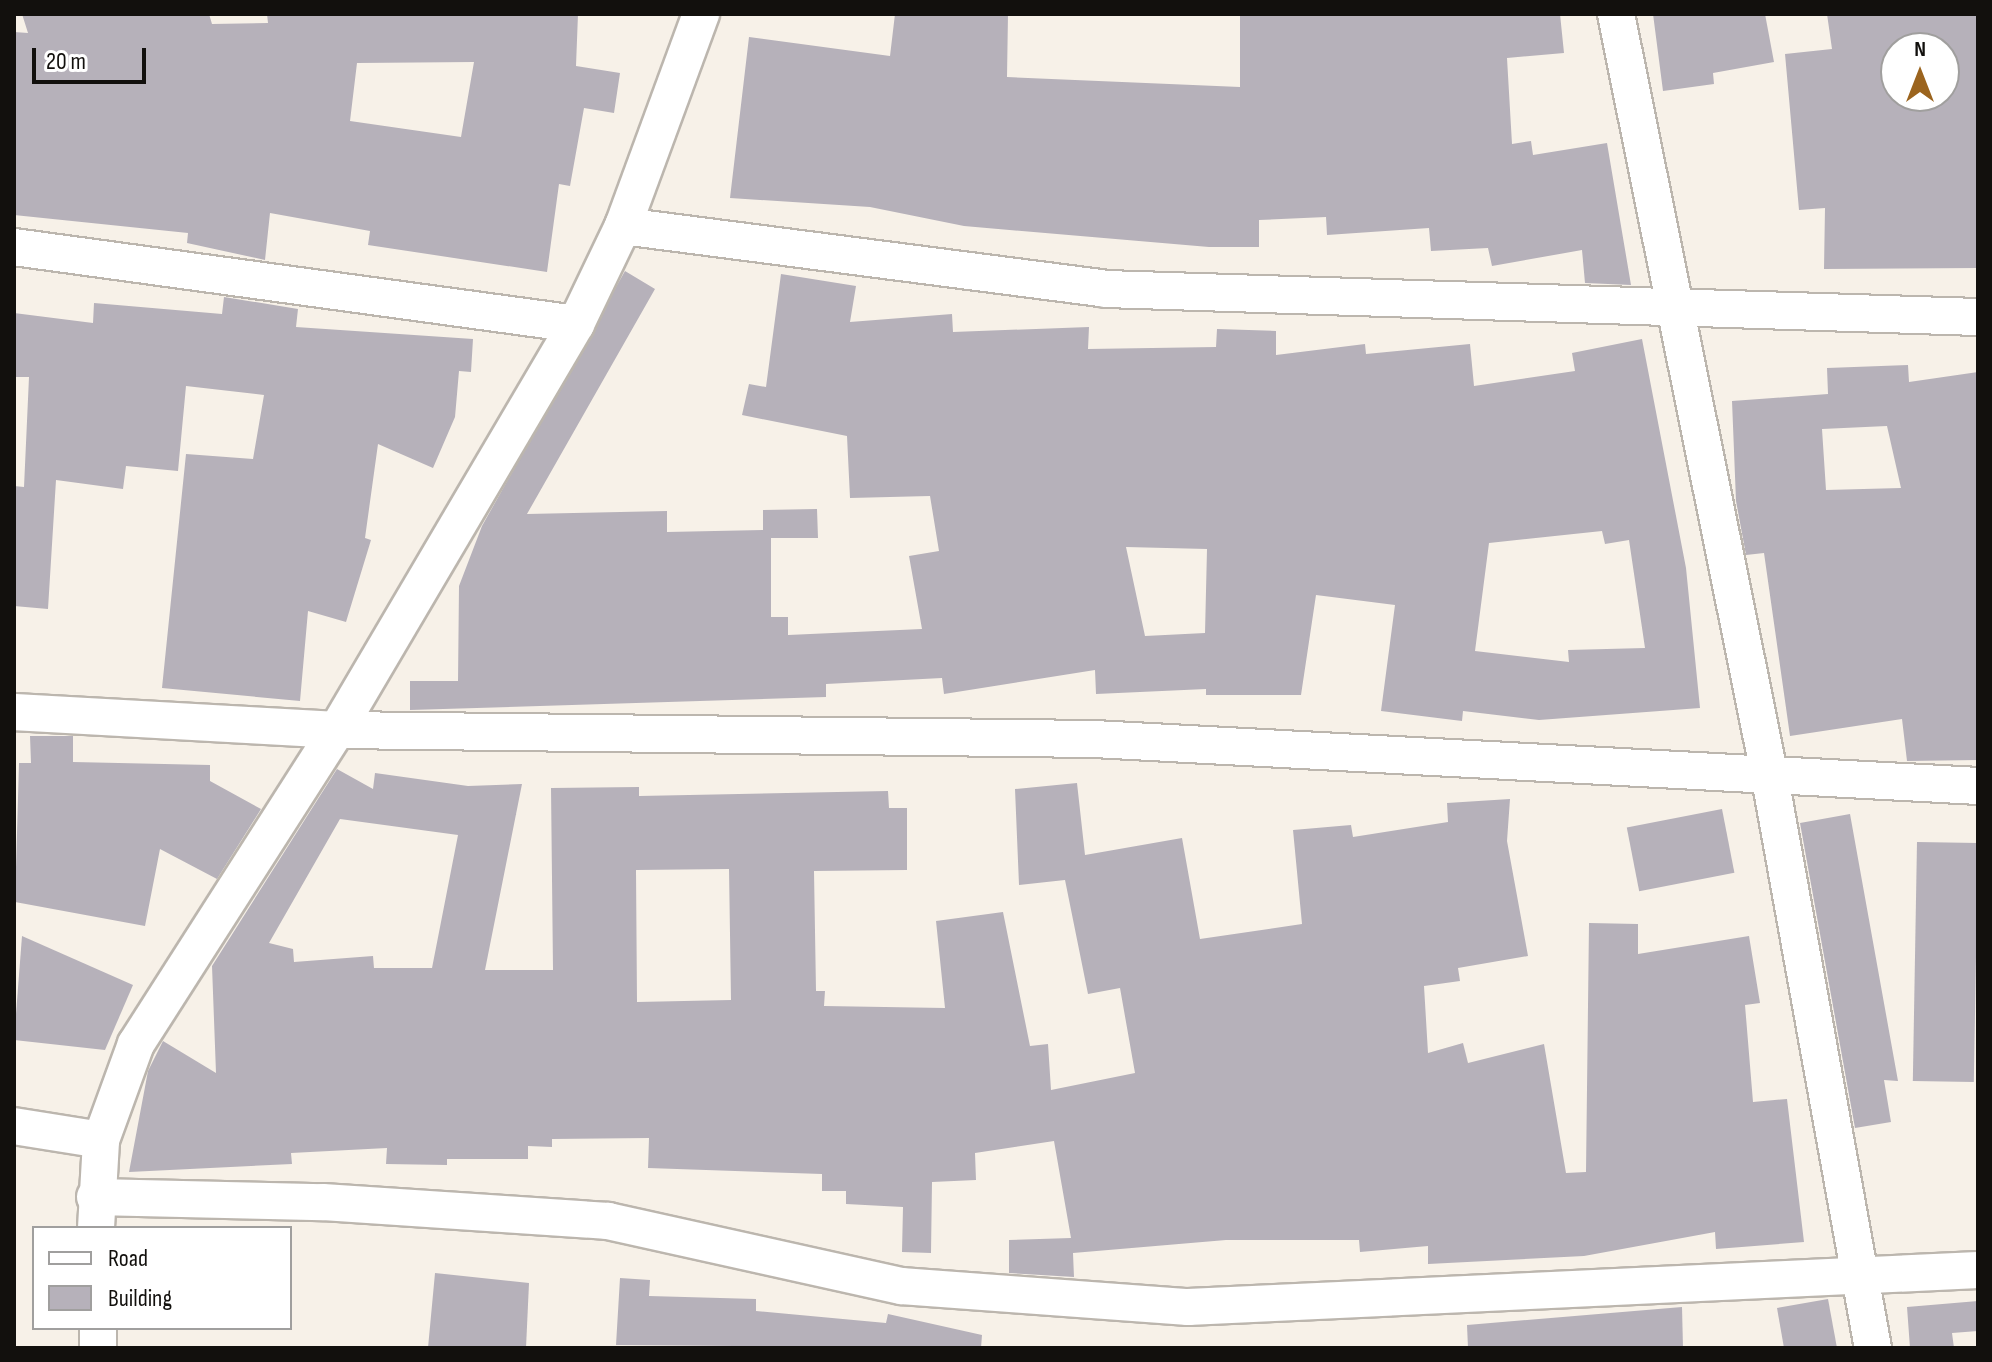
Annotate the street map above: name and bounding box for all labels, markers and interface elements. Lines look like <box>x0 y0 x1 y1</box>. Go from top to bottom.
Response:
scale bar <box>36 32 150 82</box>
north arrow <box>1880 32 1960 112</box>
text: N <box>1914 36 1926 63</box>
text: 20 m <box>46 47 86 76</box>
legend <box>32 1226 292 1330</box>
text: Road <box>108 1244 148 1273</box>
text: Building <box>108 1284 172 1313</box>

